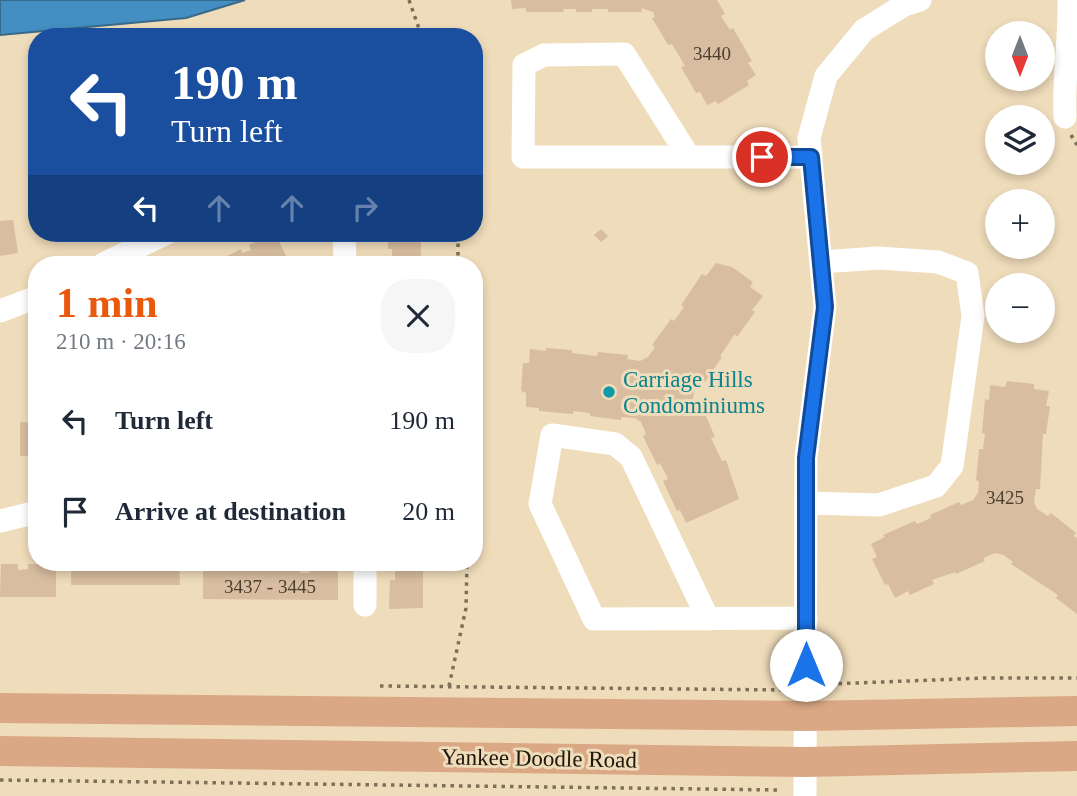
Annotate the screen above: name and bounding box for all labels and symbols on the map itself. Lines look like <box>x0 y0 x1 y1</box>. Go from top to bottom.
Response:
north arrow <box>985 21 1055 91</box>
house number: 3440 <box>693 43 731 64</box>
pin <box>732 127 792 187</box>
place label: Carriage Hills Condominiums <box>623 367 765 418</box>
marker: Carriage Hills Condominiums <box>601 384 617 400</box>
house number: 3425 <box>986 487 1024 508</box>
house number: 3437 - 3445 <box>224 576 316 597</box>
position arrow <box>769 628 843 702</box>
street label: Yankee Doodle Road <box>441 744 638 773</box>

